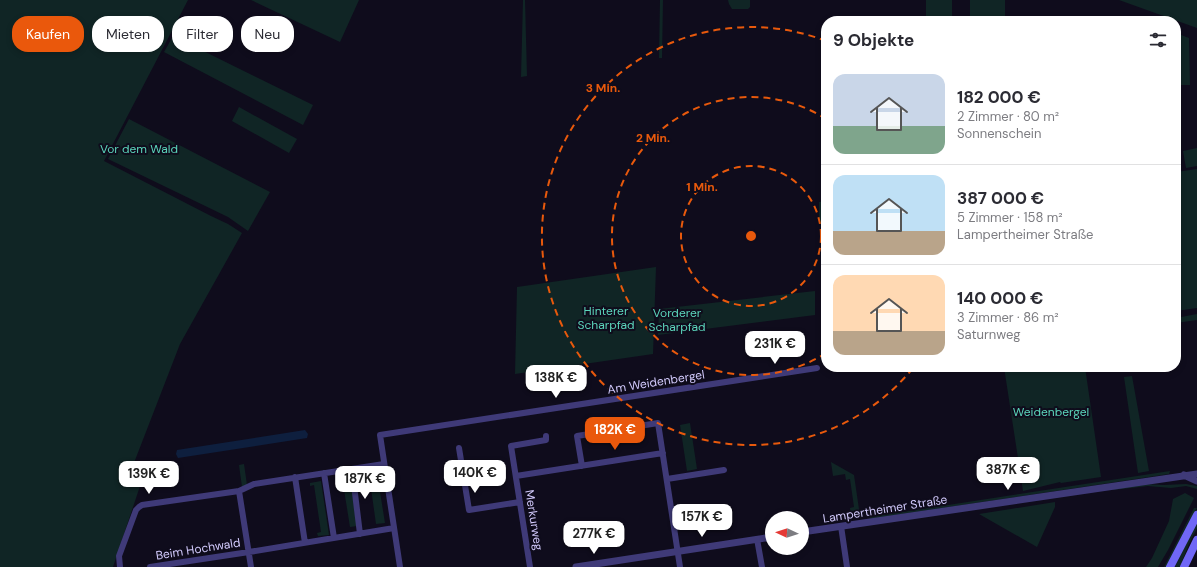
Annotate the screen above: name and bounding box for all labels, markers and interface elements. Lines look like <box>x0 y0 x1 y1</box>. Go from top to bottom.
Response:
chip: Kaufen <box>12 16 84 52</box>
chip: Mieten <box>92 16 164 52</box>
chip: Filter <box>172 16 233 52</box>
chip: Neu <box>241 16 294 52</box>
text: 9 Objekte <box>833 29 914 51</box>
icon: filters <box>1147 29 1169 51</box>
text: 3 Min. <box>586 80 620 96</box>
text: 182 000 € <box>957 86 1041 108</box>
icon: home <box>865 90 913 138</box>
text: 2 Zimmer · 80 m² <box>957 108 1059 125</box>
text: Sonnenschein <box>957 125 1041 142</box>
text: 2 Min. <box>636 130 670 146</box>
park label: Vor dem Wald <box>100 141 178 157</box>
text: 1 Min. <box>686 179 718 195</box>
text: 387 000 € <box>957 187 1044 209</box>
icon: home <box>865 191 913 239</box>
text: 5 Zimmer · 158 m² <box>957 209 1063 226</box>
text: Lampertheimer Straße <box>957 226 1093 243</box>
centre of rings <box>744 229 758 243</box>
text: 140 000 € <box>957 287 1044 309</box>
icon: home <box>865 291 913 339</box>
park label: Hinterer Scharpfad <box>577 303 635 333</box>
park label: Vorderer Scharpfad <box>648 305 706 335</box>
text: 3 Zimmer · 86 m² <box>957 309 1059 326</box>
text: Saturnweg <box>957 326 1021 343</box>
pin: 231K € <box>742 331 808 365</box>
text: 231K € <box>754 335 796 352</box>
pin: 138K € <box>523 365 589 399</box>
street label: Am Weidenbergel <box>606 366 706 398</box>
text: 138K € <box>535 369 577 386</box>
park label: Weidenbergel <box>1013 404 1089 420</box>
pin: 182K € <box>582 417 648 451</box>
text: 182K € <box>594 421 636 438</box>
pin: 387K € <box>975 457 1041 491</box>
pin: 140K € <box>442 460 508 494</box>
pin: 139K € <box>116 461 182 495</box>
text: 387K € <box>986 461 1030 478</box>
text: 140K € <box>453 464 497 481</box>
text: 139K € <box>128 465 170 482</box>
pin: 187K € <box>332 466 398 500</box>
text: 187K € <box>344 470 386 487</box>
street label: Merkurweg <box>521 489 547 552</box>
street label: Lampertheimer Straße <box>822 491 949 527</box>
pin: 157K € <box>669 504 735 538</box>
text: 157K € <box>681 508 723 525</box>
north arrow <box>765 511 809 555</box>
map controls <box>765 511 809 555</box>
pin: 277K € <box>561 521 627 555</box>
text: 277K € <box>572 525 616 542</box>
street label: Beim Hochwald <box>155 534 241 564</box>

